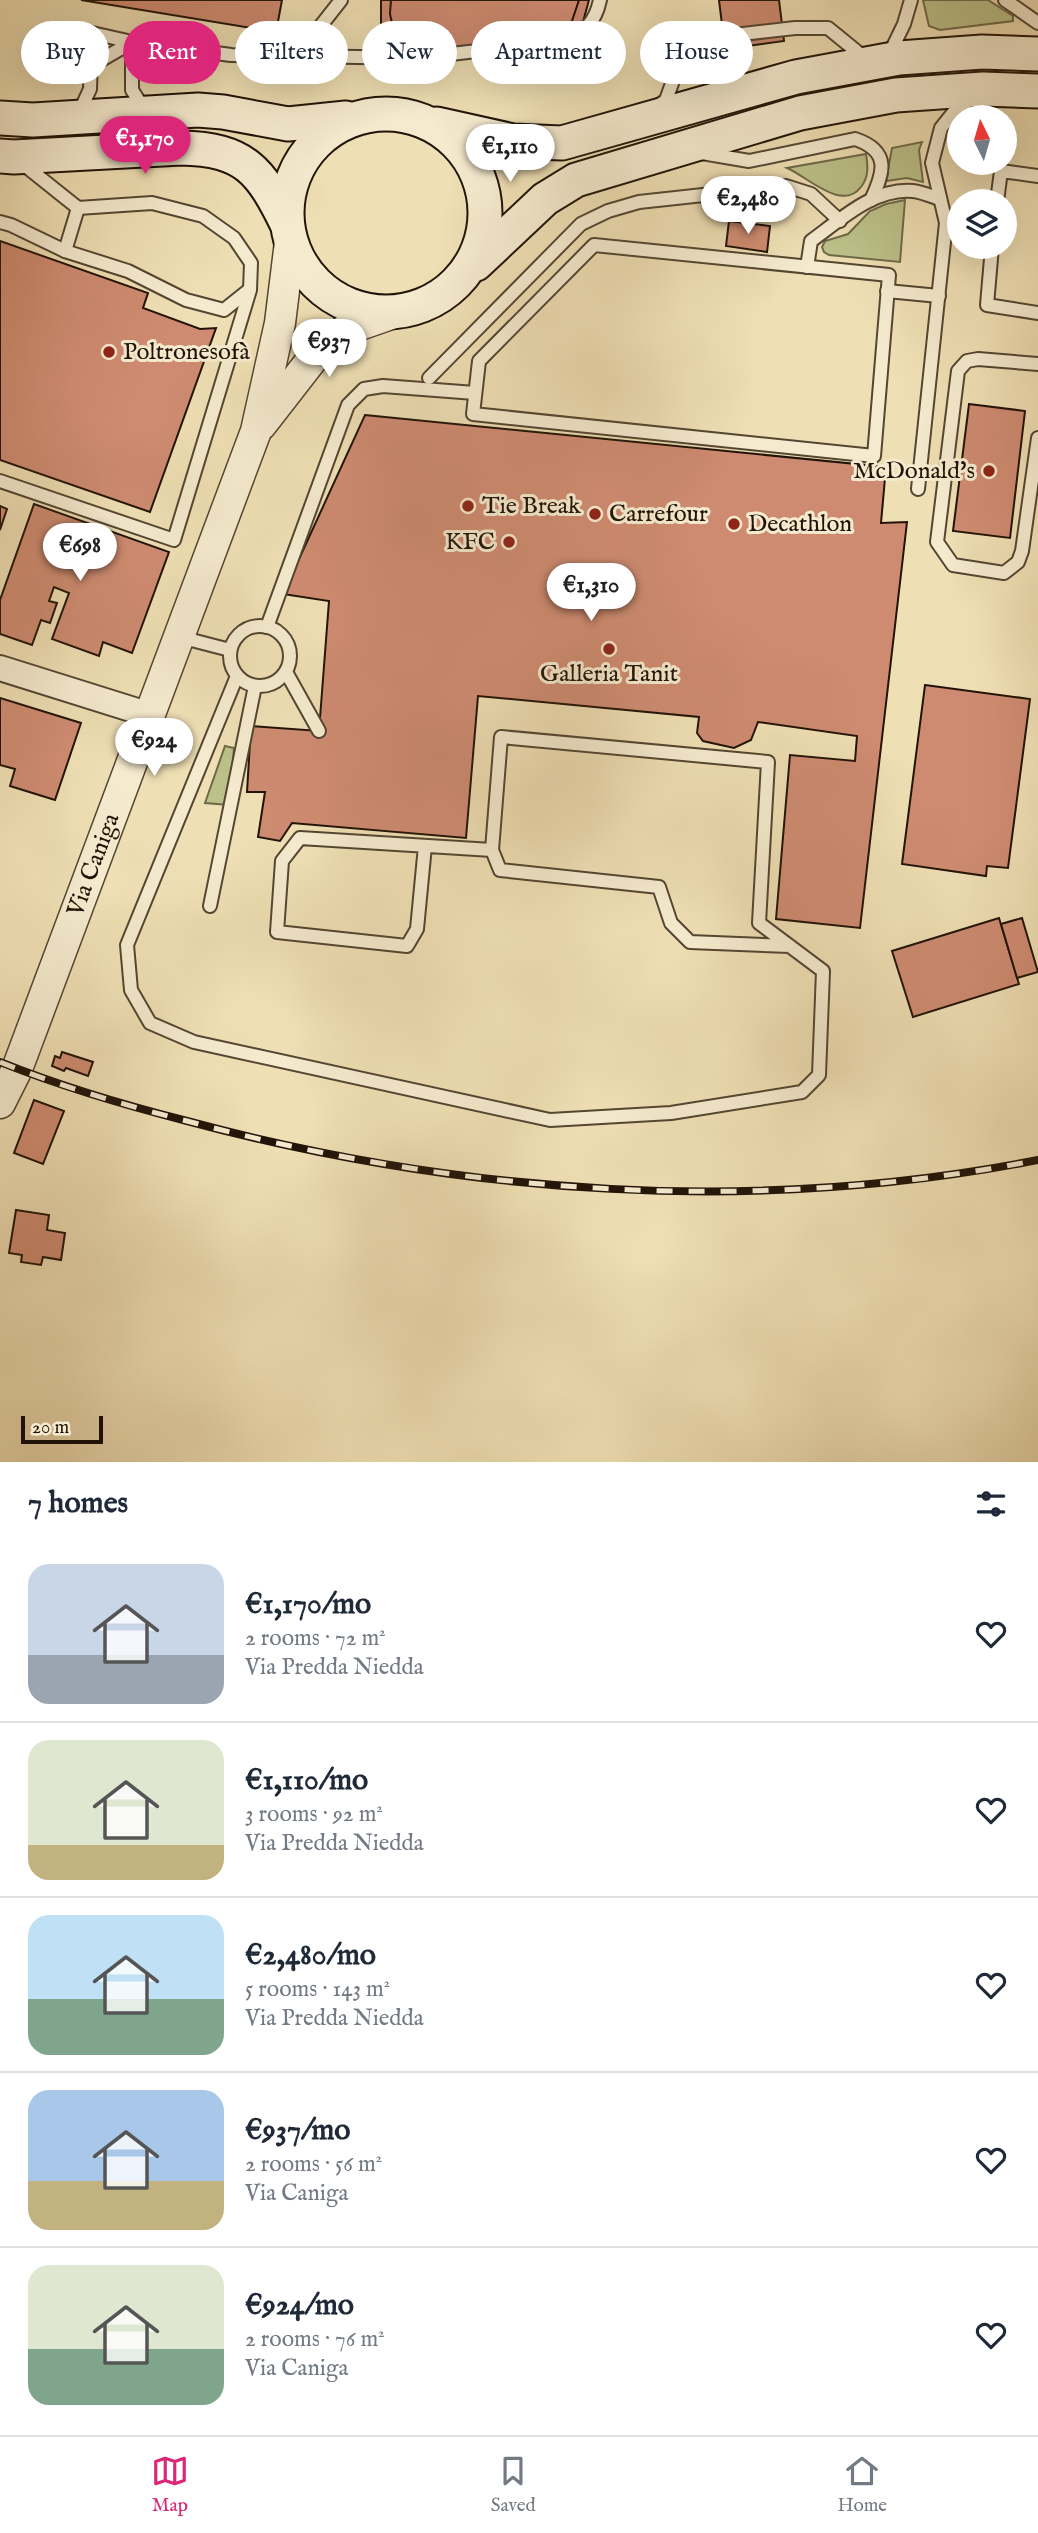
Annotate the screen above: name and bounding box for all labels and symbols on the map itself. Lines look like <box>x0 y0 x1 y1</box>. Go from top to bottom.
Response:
north arrow <box>947 105 1017 175</box>
pin: €1,170 <box>88 116 202 176</box>
pin: €1,110 <box>453 124 567 184</box>
pin: €2,480 <box>691 176 805 236</box>
pin: €937 <box>288 320 370 379</box>
place label: Poltronesofà <box>123 337 251 368</box>
marker: Poltronesofà <box>101 344 117 360</box>
place label: McDonald's <box>853 456 975 487</box>
marker: McDonald's <box>981 463 997 479</box>
place label: Tie Break <box>482 491 581 522</box>
marker: Tie Break <box>460 498 476 514</box>
place label: Carrefour <box>609 499 708 530</box>
marker: Carrefour <box>587 506 603 522</box>
place label: Decathlon <box>748 509 852 540</box>
marker: Decathlon <box>726 516 742 532</box>
pin: €698 <box>39 524 121 583</box>
place label: KFC <box>445 527 495 558</box>
marker: KFC <box>501 534 517 550</box>
pin: €1,310 <box>534 564 648 623</box>
marker: Galleria Tanit <box>601 641 617 657</box>
place label: Galleria Tanit <box>540 659 678 690</box>
pin: €924 <box>113 718 195 778</box>
street label: Via Caniga <box>60 808 127 922</box>
scale bar <box>21 1413 103 1445</box>

